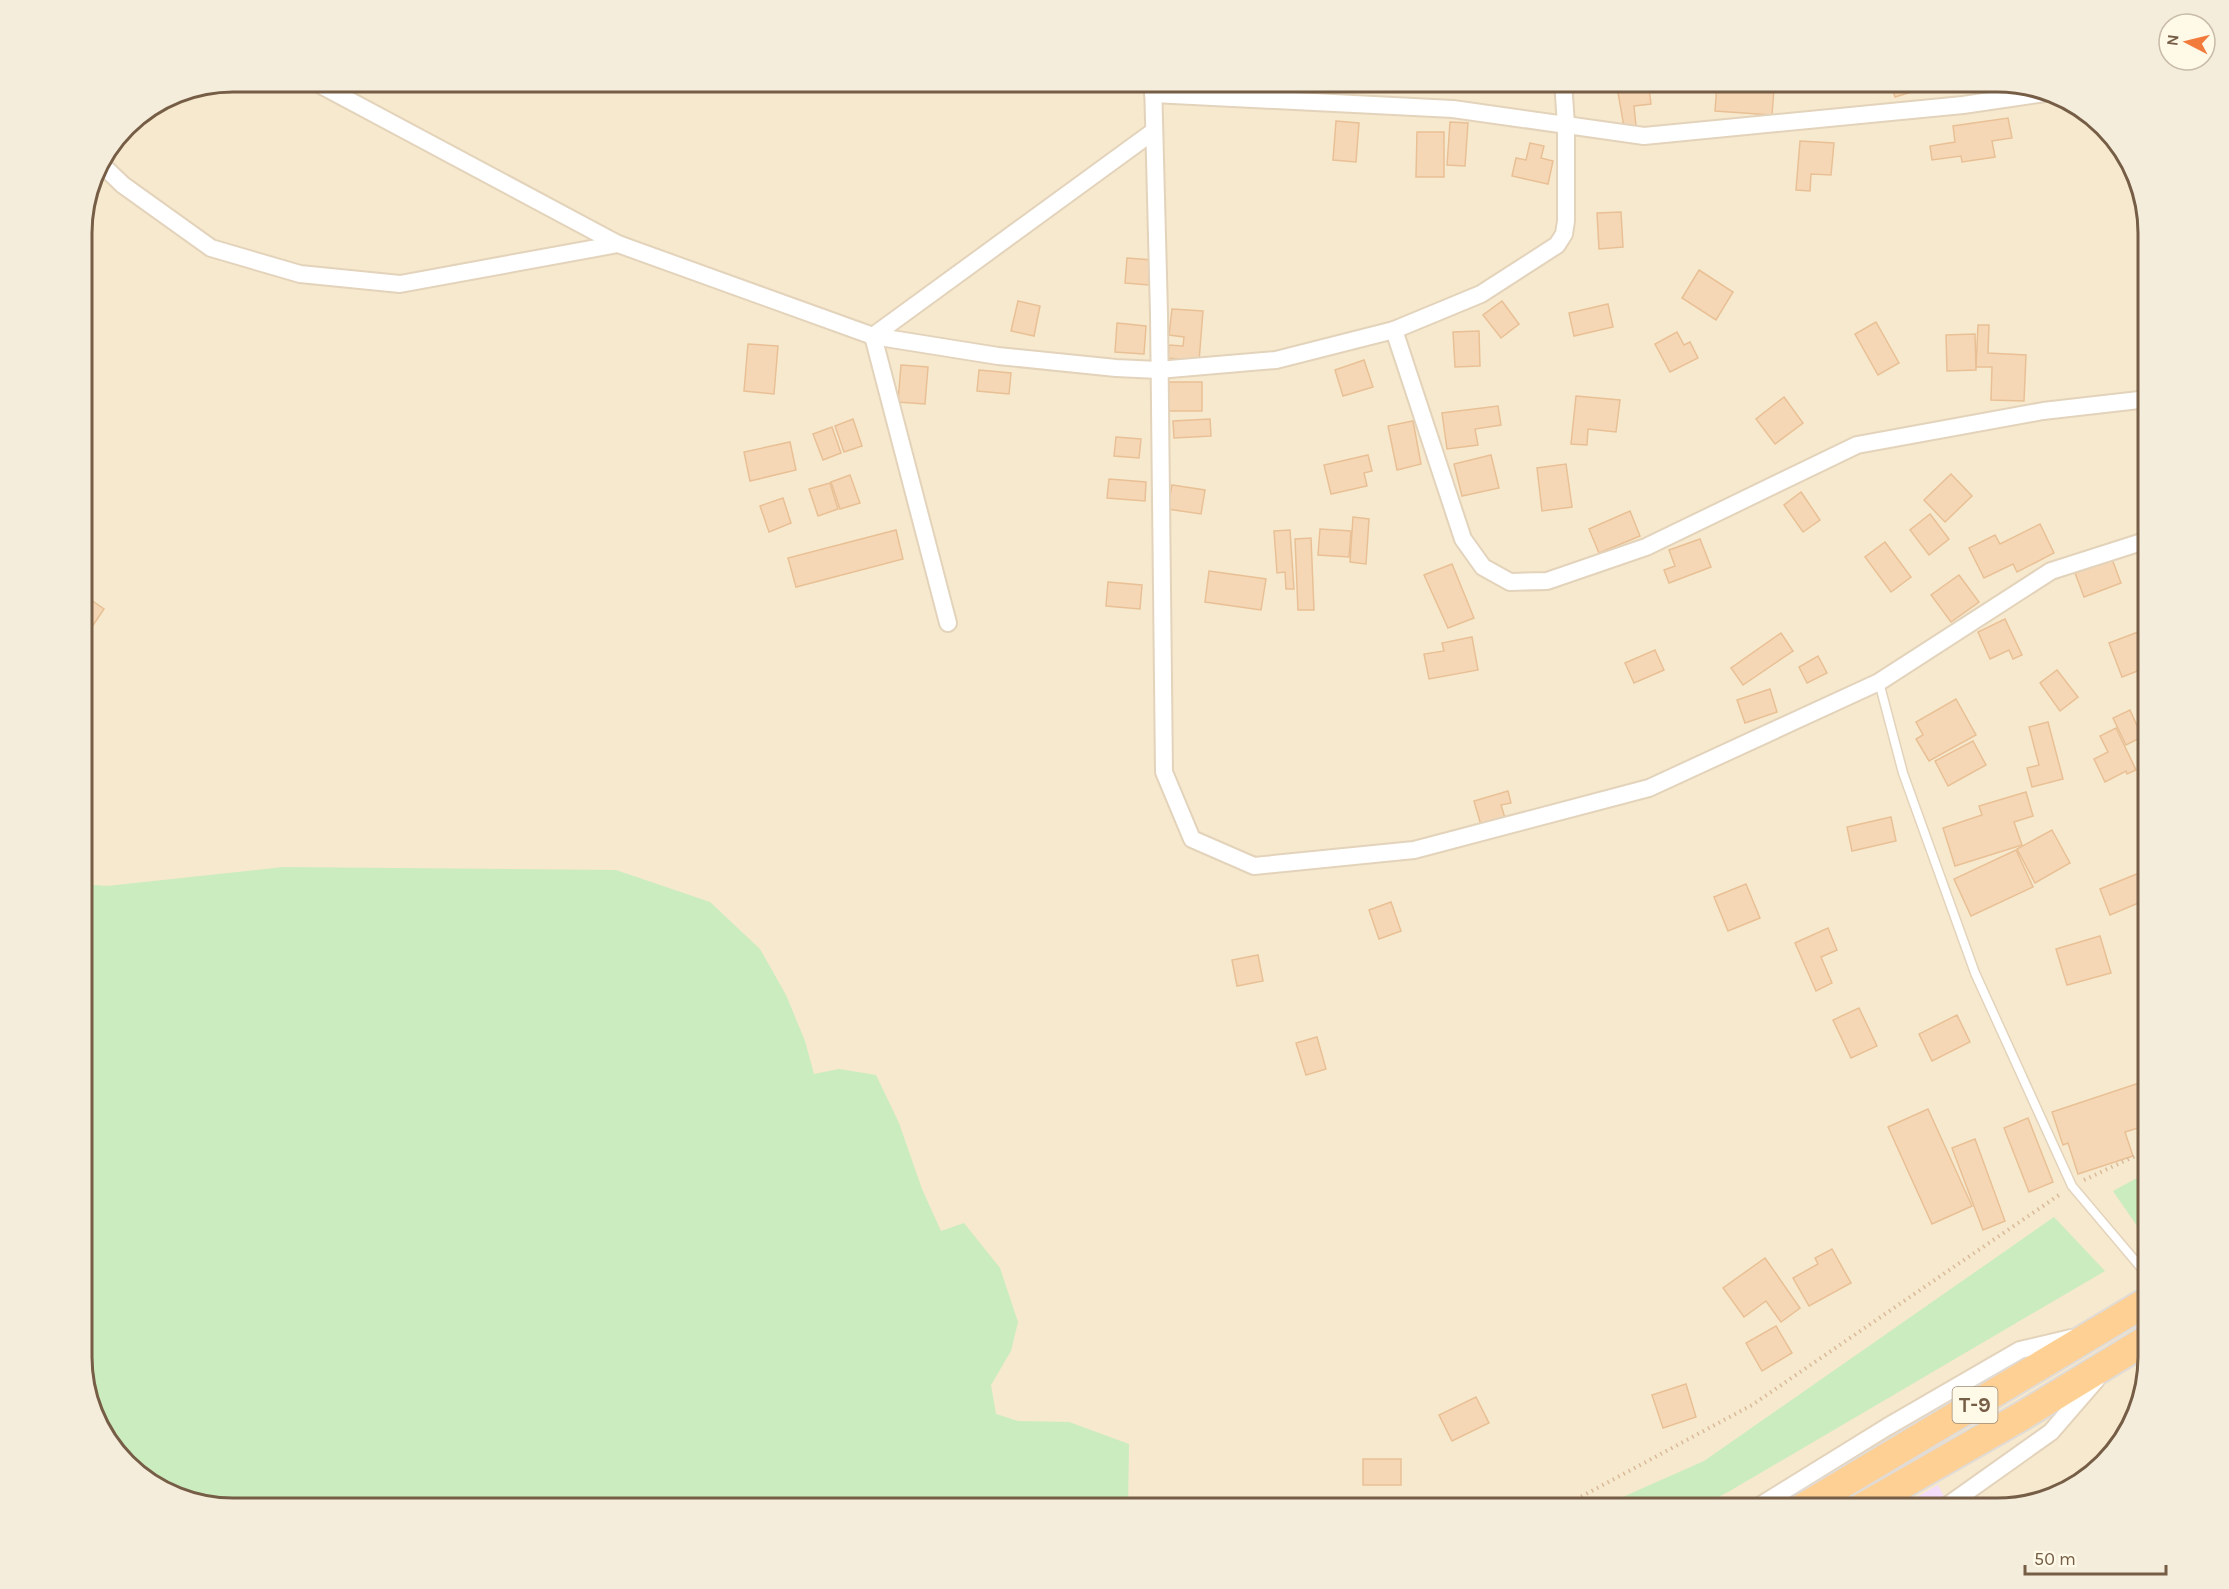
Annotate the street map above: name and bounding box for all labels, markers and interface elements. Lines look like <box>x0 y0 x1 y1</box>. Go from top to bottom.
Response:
north arrow <box>2157 12 2217 72</box>
text: N <box>2162 33 2183 47</box>
road number: T-9 <box>1952 1387 1998 1423</box>
scale bar <box>2025 1538 2166 1576</box>
text: 50 m <box>2034 1548 2076 1570</box>

